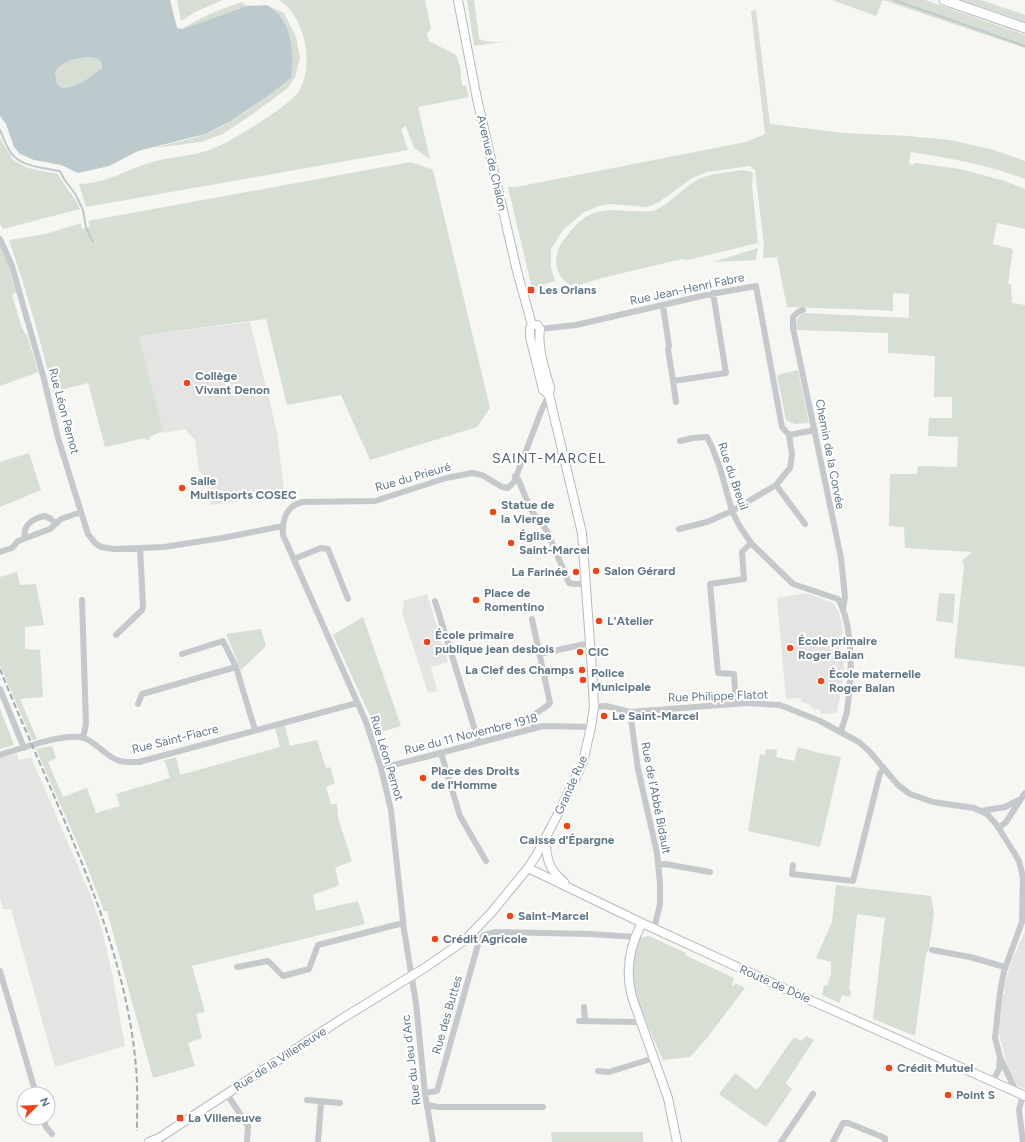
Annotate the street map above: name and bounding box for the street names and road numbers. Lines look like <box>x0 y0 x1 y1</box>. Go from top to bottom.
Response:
street label: Avenue de Chalon <box>474 114 510 213</box>
street label: Rue Jean-Henri Fabre <box>629 270 746 308</box>
street label: Rue Léon Pernot <box>46 366 82 456</box>
street label: Chemin de la Corvée <box>812 398 848 511</box>
street label: Rue du Breuil <box>715 440 751 512</box>
street label: Rue du Prieuré <box>374 459 453 494</box>
street label: Rue Philippe Flatot <box>668 687 769 705</box>
street label: Rue du 11 Novembre 1918 <box>403 711 539 757</box>
street label: Rue Léon Pernot <box>367 714 407 803</box>
street label: Rue Saint-Fiacre <box>130 721 220 757</box>
street label: Rue de l'Abbé Bidault <box>638 741 674 856</box>
street label: Grande Rue <box>552 753 590 817</box>
street label: Route de Dole <box>737 962 813 1006</box>
street label: Rue des Buttes <box>429 974 465 1056</box>
street label: Rue du Jeu d'Arc <box>398 1014 423 1106</box>
street label: Rue de la Villeneuve <box>231 1024 329 1094</box>

